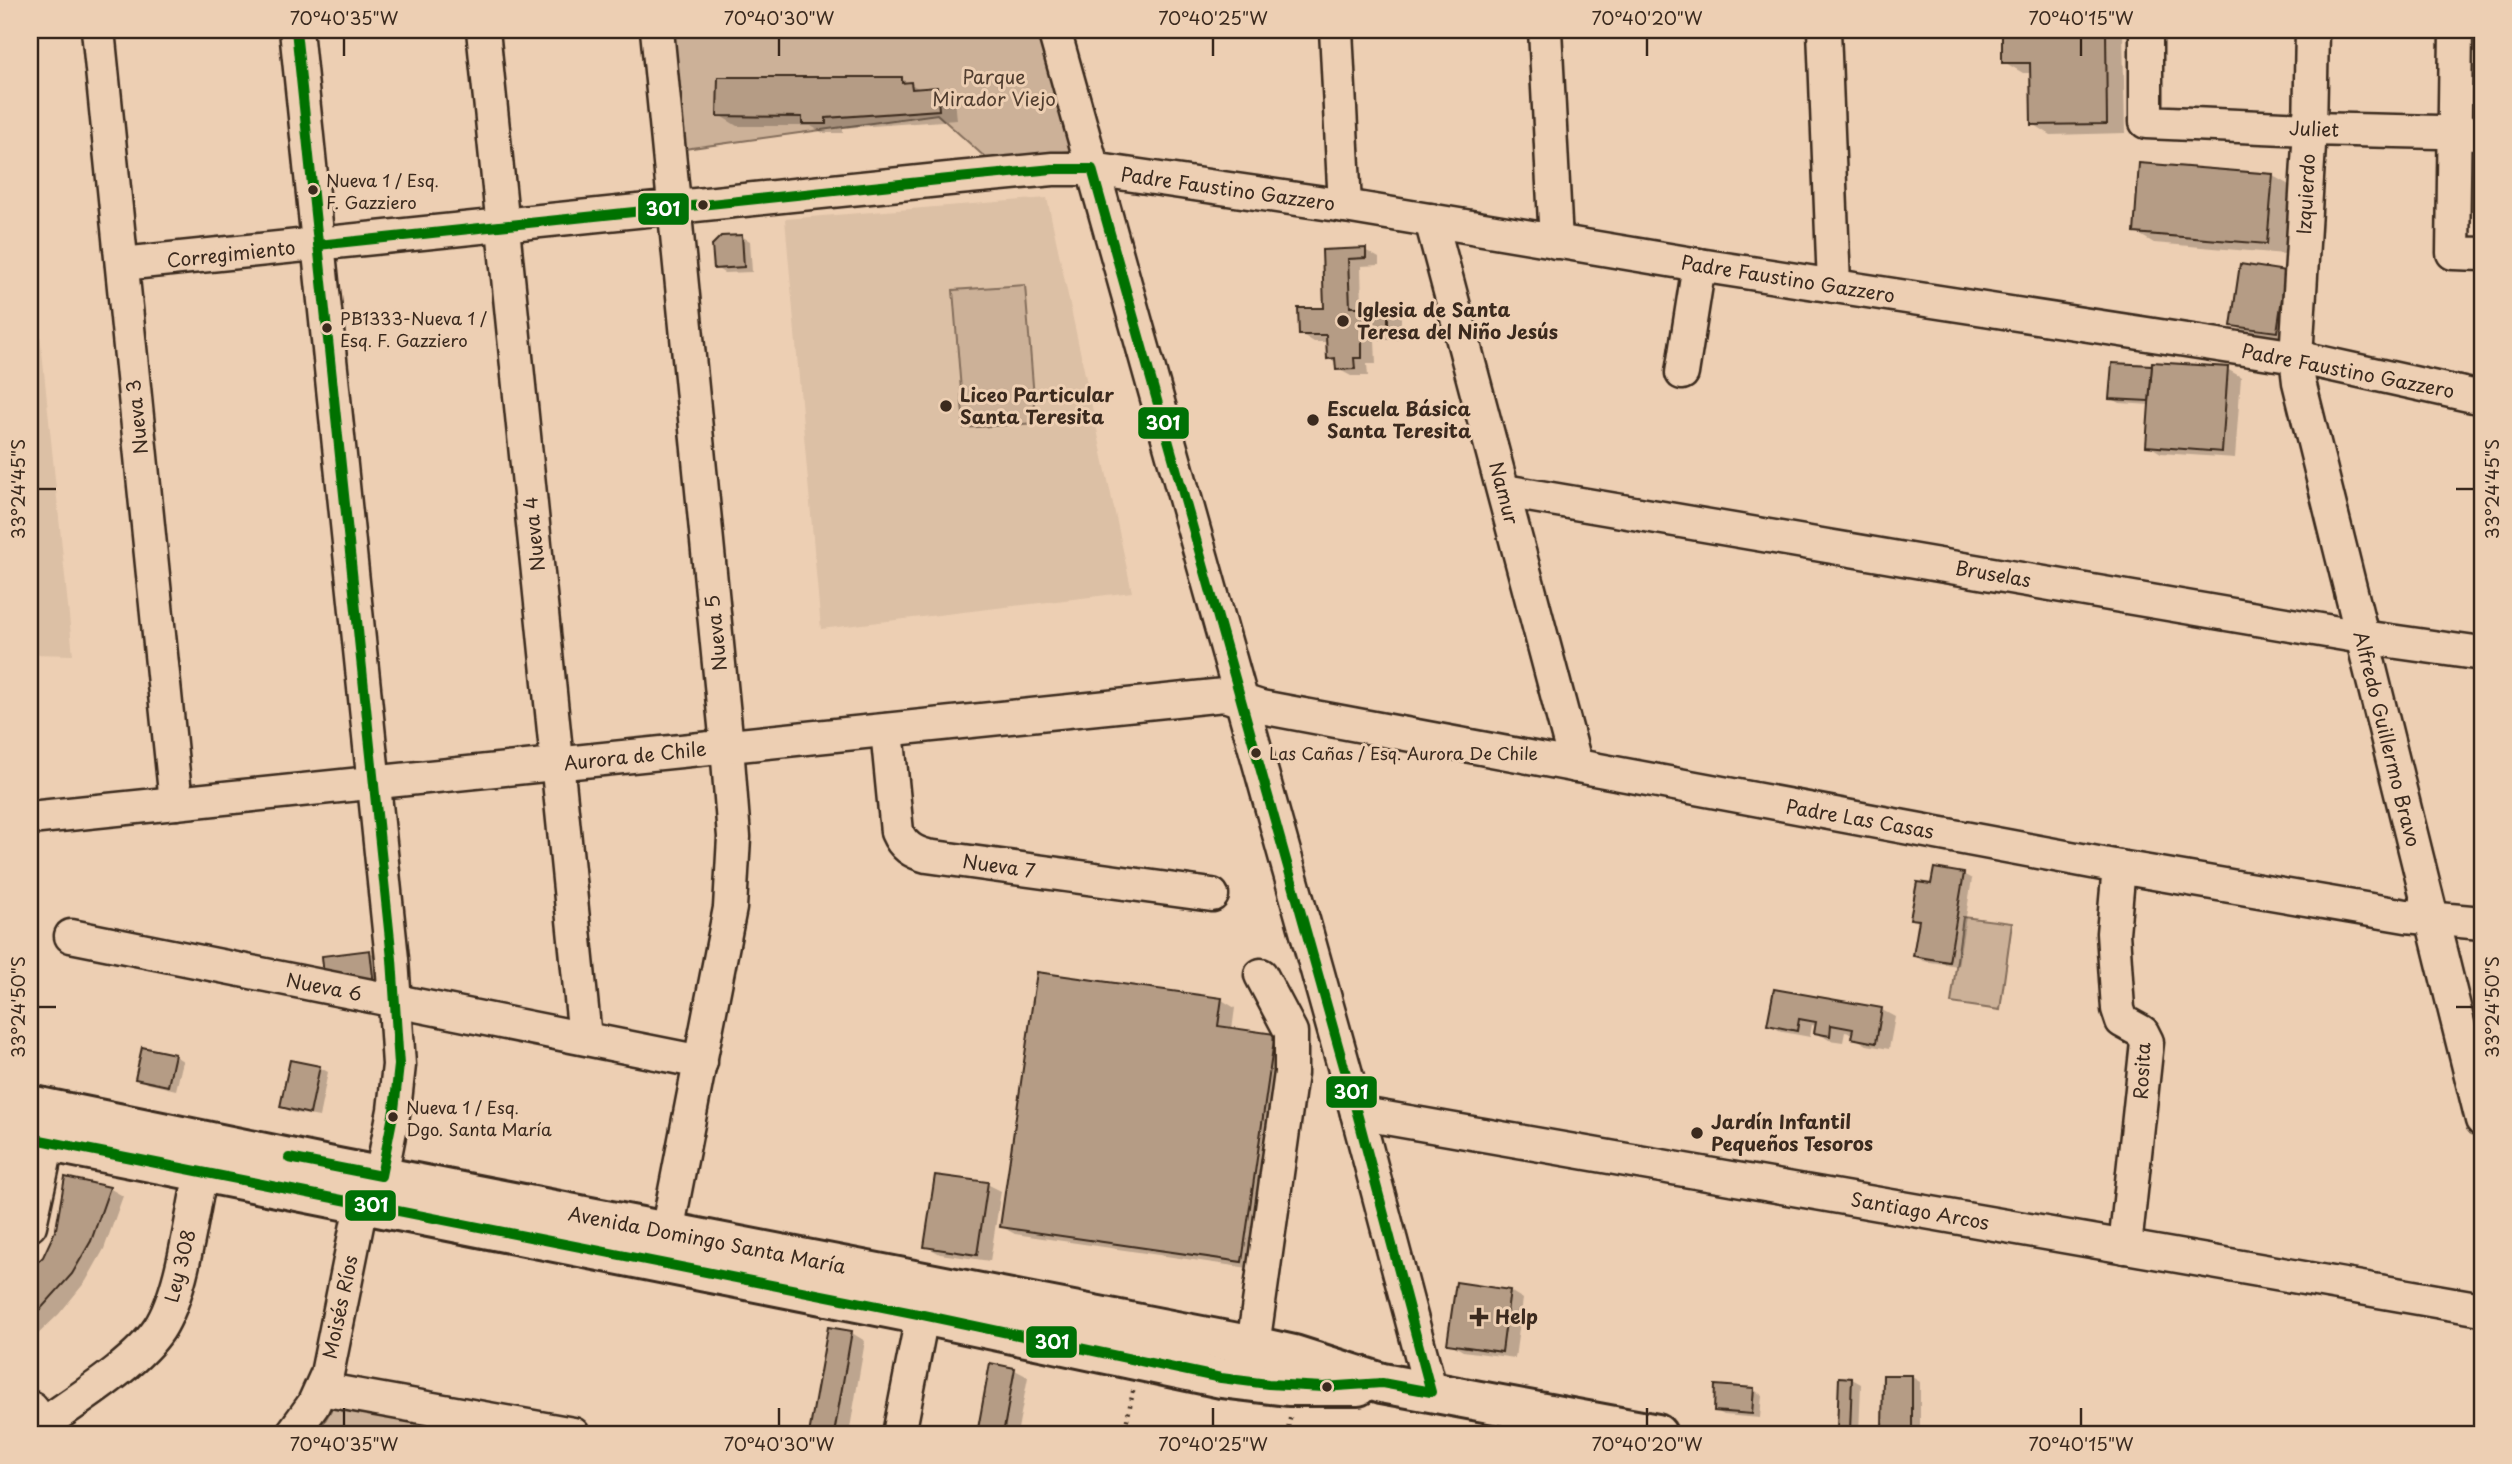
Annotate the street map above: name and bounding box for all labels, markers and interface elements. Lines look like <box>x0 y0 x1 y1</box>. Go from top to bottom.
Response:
text: 70°40'35"W <box>290 4 399 31</box>
text: 70°40'30"W <box>724 4 835 31</box>
text: 70°40'25"W <box>1158 4 1268 31</box>
text: 70°40'20"W <box>1592 4 1703 31</box>
text: 70°40'15"W <box>2028 4 2134 31</box>
park label: Parque Mirador Viejo <box>932 62 1056 112</box>
street label: Juliet <box>2288 113 2340 143</box>
street label: Izquierdo <box>2289 153 2321 235</box>
street label: Padre Faustino Gazzero <box>1119 159 1337 217</box>
place label: Nueva 1 / Esq. F. Gazziero <box>326 167 439 215</box>
marker: Nueva 1 / Esq. F. Gazziero <box>306 183 320 197</box>
line badge: 301 <box>637 192 690 226</box>
text: 301 <box>646 194 680 222</box>
unlabelled marker <box>696 198 710 212</box>
street label: Corregimiento <box>165 232 297 274</box>
street label: Padre Faustino Gazzero <box>1679 247 1897 309</box>
place label: Iglesia de Santa Teresa del Niño Jesús <box>1357 295 1558 345</box>
place label: PB1333-Nueva 1 / Esq. F. Gazziero <box>340 305 487 353</box>
marker: Iglesia de Santa Teresa del Niño Jesús <box>1335 313 1351 329</box>
marker: PB1333-Nueva 1 / Esq. F. Gazziero <box>320 321 334 335</box>
street label: Padre Faustino Gazzero <box>2239 336 2457 404</box>
street label: Nueva 3 <box>118 378 154 456</box>
place label: Liceo Particular Santa Teresita <box>960 380 1114 430</box>
place label: Escuela Básica Santa Teresita <box>1327 394 1471 444</box>
marker: Liceo Particular Santa Teresita <box>938 398 954 414</box>
line badge: 301 <box>1137 406 1190 440</box>
text: 301 <box>1146 408 1180 436</box>
marker: Escuela Básica Santa Teresita <box>1305 412 1321 428</box>
text: 33°24'45"S <box>4 439 31 539</box>
text: 33°24'45"S <box>2478 439 2505 539</box>
street label: Namur <box>1483 458 1527 527</box>
street label: Nueva 4 <box>515 495 551 573</box>
street label: Bruselas <box>1953 553 2033 593</box>
street label: Nueva 5 <box>697 594 733 672</box>
street label: Alfredo Guillermo Bravo <box>2348 628 2428 850</box>
street label: Aurora de Chile <box>562 734 708 776</box>
place label: Las Cañas / Esq. Aurora De Chile <box>1269 740 1538 766</box>
marker: Las Cañas / Esq. Aurora De Chile <box>1249 746 1263 760</box>
street label: Padre Las Casas <box>1784 791 1936 845</box>
street label: Nueva 7 <box>961 846 1038 884</box>
text: 33°24'50"S <box>4 956 31 1058</box>
text: 33°24'50"S <box>2478 956 2505 1058</box>
street label: Nueva 6 <box>284 965 364 1007</box>
street label: Rosita <box>2126 1042 2156 1100</box>
line badge: 301 <box>1325 1075 1378 1109</box>
text: 301 <box>1334 1077 1368 1105</box>
place label: Nueva 1 / Esq. Dgo. Santa María <box>406 1094 552 1142</box>
place label: Jardín Infantil Pequeños Tesoros <box>1711 1107 1873 1157</box>
marker: Nueva 1 / Esq. Dgo. Santa María <box>386 1110 400 1124</box>
marker: Jardín Infantil Pequeños Tesoros <box>1689 1125 1705 1141</box>
street label: Santiago Arcos <box>1849 1184 1992 1236</box>
line badge: 301 <box>344 1189 397 1222</box>
text: 301 <box>354 1190 388 1218</box>
street label: Avenida Domingo Santa María <box>566 1198 848 1280</box>
street label: Ley 308 <box>156 1226 202 1305</box>
street label: Moisés Ríos <box>314 1252 364 1361</box>
place label: Help <box>1495 1302 1538 1330</box>
marker: Help <box>1469 1307 1489 1327</box>
line badge: 301 <box>1025 1325 1078 1359</box>
text: 301 <box>1035 1327 1069 1355</box>
unlabelled marker <box>1320 1380 1334 1394</box>
text: 70°40'35"W <box>290 1430 399 1457</box>
text: 70°40'30"W <box>724 1430 835 1457</box>
text: 70°40'25"W <box>1158 1430 1268 1457</box>
text: 70°40'20"W <box>1592 1430 1703 1457</box>
text: 70°40'15"W <box>2028 1430 2134 1457</box>

